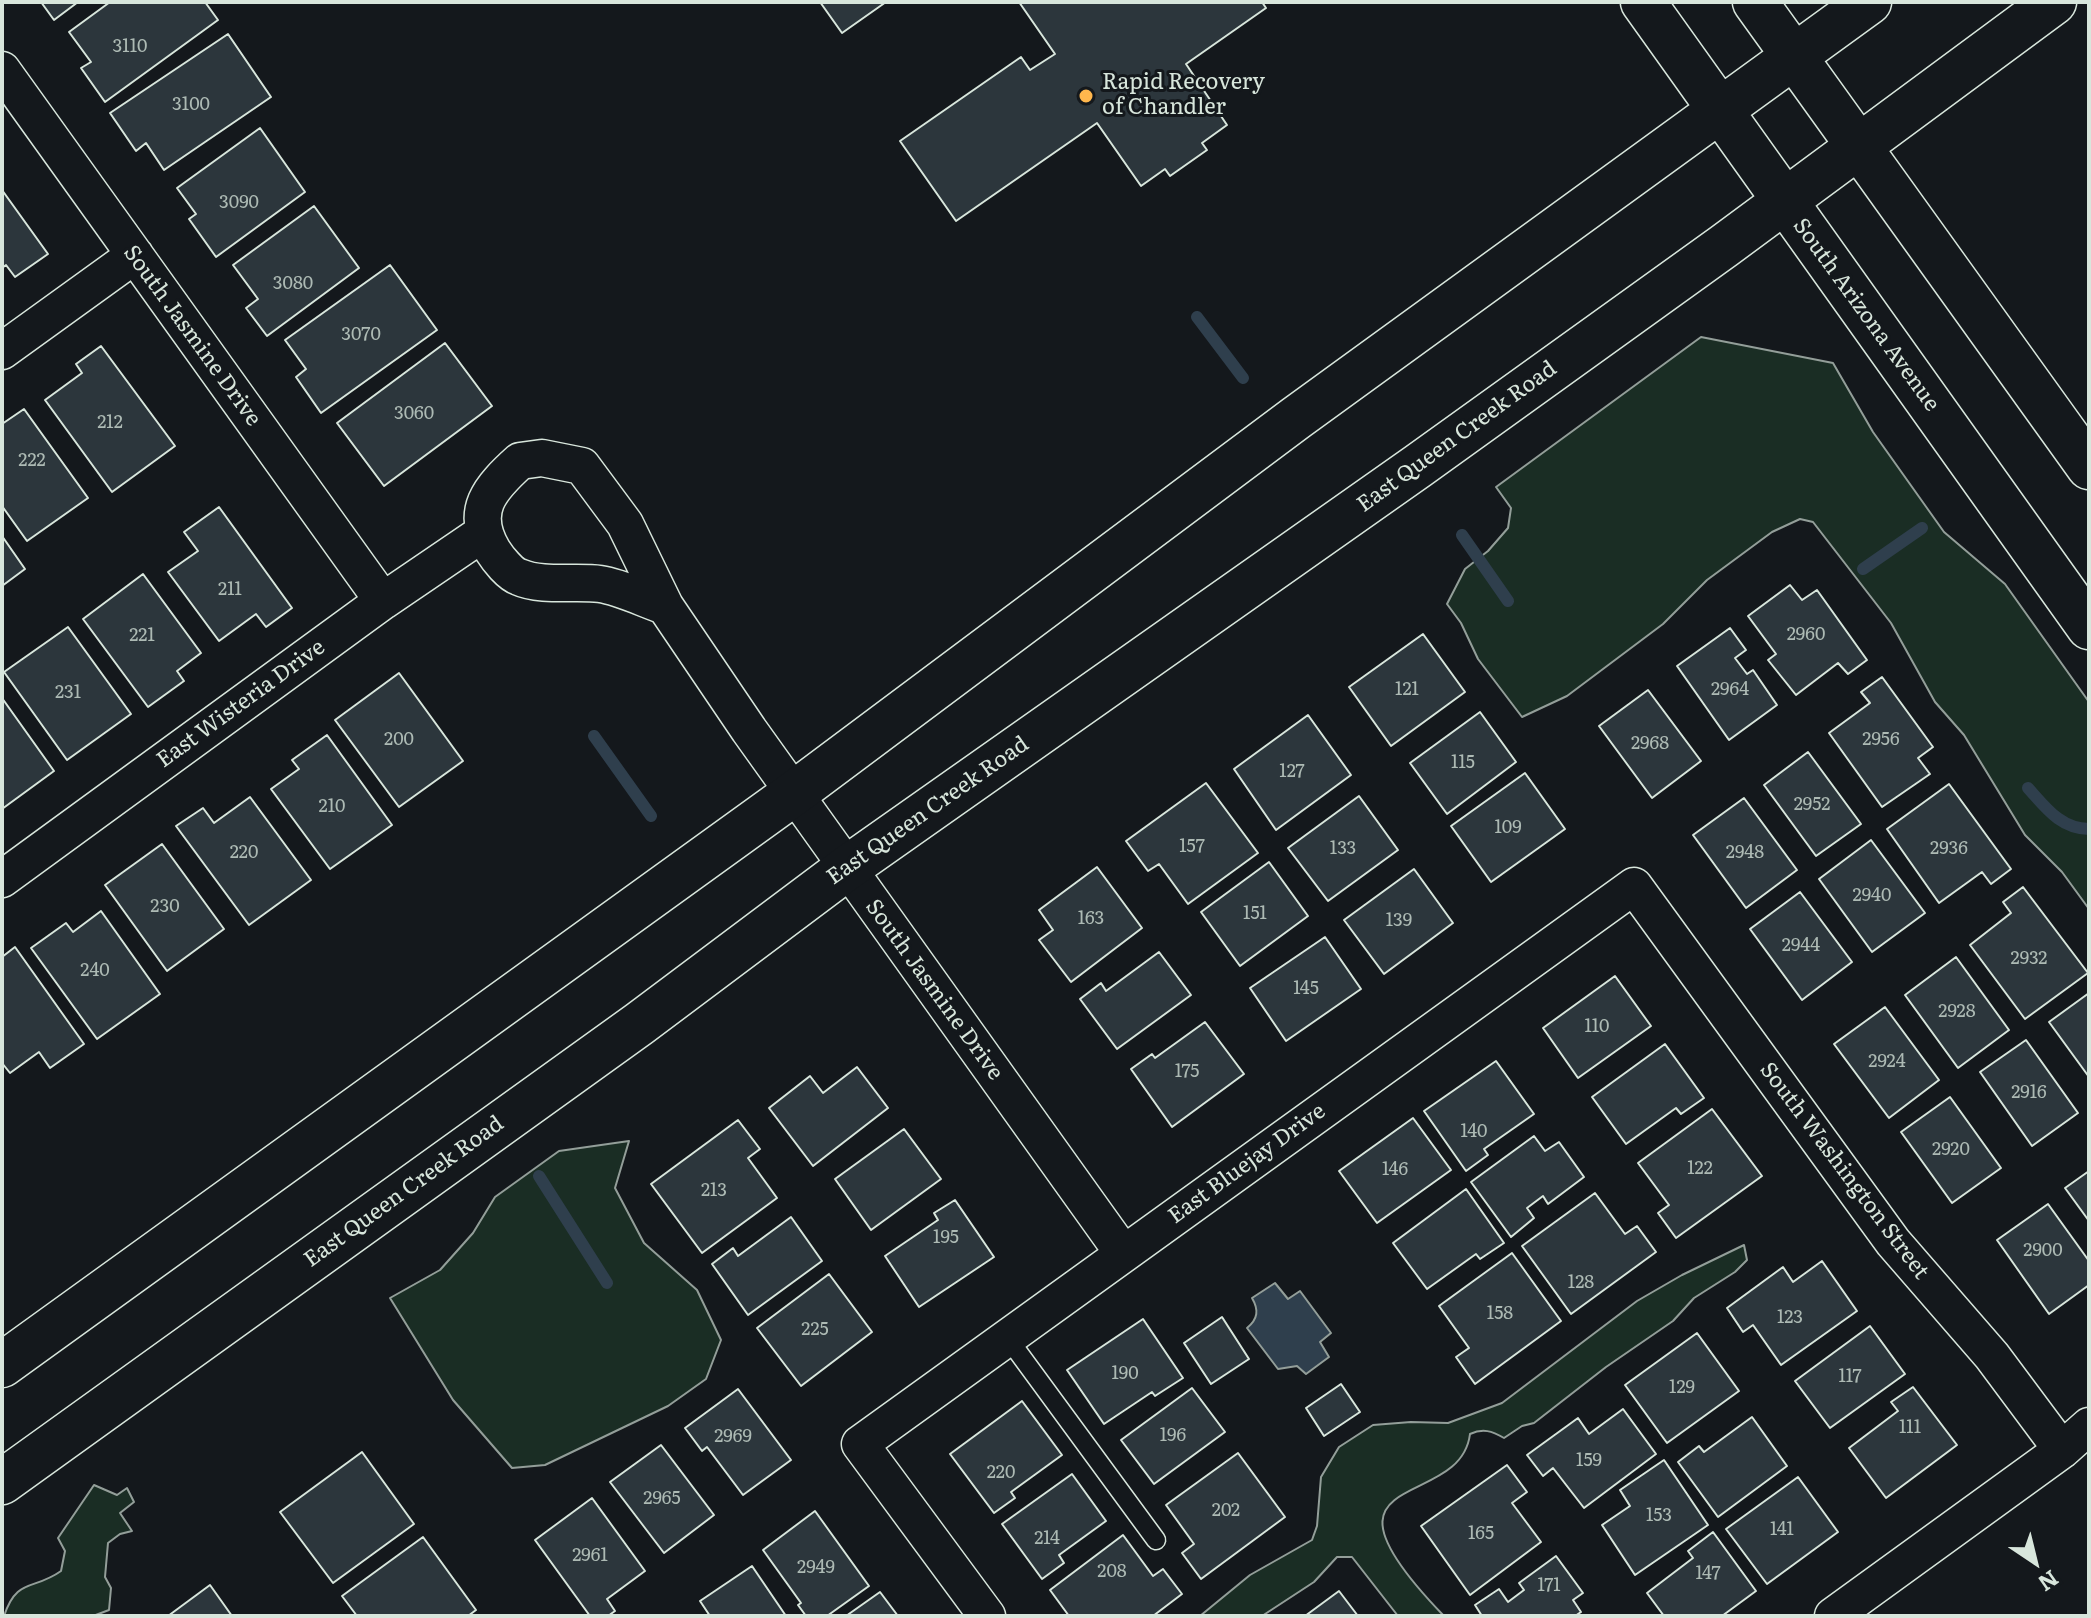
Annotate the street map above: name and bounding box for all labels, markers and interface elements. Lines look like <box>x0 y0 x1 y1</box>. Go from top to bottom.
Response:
house number: 3110 <box>113 36 147 58</box>
place label: Rapid Recovery of Chandler <box>1102 70 1265 122</box>
marker: Rapid Recovery of Chandler <box>1077 87 1095 105</box>
house number: 3100 <box>172 94 210 116</box>
house number: 3090 <box>219 192 259 214</box>
street label: South Arizona Avenue <box>1787 213 1945 417</box>
street label: South Jasmine Drive <box>118 241 266 431</box>
house number: 3080 <box>273 273 313 295</box>
house number: 3070 <box>341 324 381 346</box>
street label: East Queen Creek Road <box>1352 356 1562 518</box>
house number: 3060 <box>394 403 434 425</box>
house number: 212 <box>97 412 123 434</box>
house number: 222 <box>18 450 46 472</box>
house number: 211 <box>218 579 242 601</box>
house number: 2960 <box>1787 624 1825 646</box>
house number: 221 <box>129 625 155 647</box>
street label: East Wisteria Drive <box>152 634 330 774</box>
house number: 121 <box>1395 679 1419 701</box>
house number: 2964 <box>1711 679 1749 701</box>
house number: 231 <box>55 682 81 704</box>
house number: 200 <box>384 729 414 751</box>
house number: 2956 <box>1862 729 1900 751</box>
street label: East Queen Creek Road <box>822 731 1034 891</box>
house number: 2968 <box>1631 733 1669 755</box>
house number: 115 <box>1451 752 1475 774</box>
house number: 127 <box>1279 761 1305 783</box>
house number: 2952 <box>1794 794 1830 816</box>
house number: 210 <box>319 796 345 818</box>
house number: 109 <box>1494 817 1522 839</box>
house number: 157 <box>1179 836 1205 858</box>
house number: 133 <box>1330 838 1356 860</box>
house number: 2936 <box>1930 838 1968 860</box>
house number: 220 <box>230 842 258 864</box>
house number: 2948 <box>1726 842 1764 864</box>
house number: 2940 <box>1853 885 1891 907</box>
street label: South Jasmine Drive <box>860 895 1008 1085</box>
house number: 230 <box>150 896 180 918</box>
house number: 151 <box>1243 903 1267 925</box>
house number: 163 <box>1078 908 1104 930</box>
house number: 139 <box>1386 910 1412 932</box>
house number: 2944 <box>1782 935 1820 957</box>
house number: 2932 <box>2011 948 2047 970</box>
house number: 240 <box>80 960 110 982</box>
house number: 145 <box>1293 978 1319 1000</box>
house number: 2928 <box>1938 1001 1976 1023</box>
house number: 110 <box>1584 1016 1610 1038</box>
house number: 2924 <box>1868 1051 1906 1073</box>
street label: South Washington Street <box>1754 1057 1934 1285</box>
house number: 175 <box>1175 1061 1199 1083</box>
house number: 2916 <box>2011 1082 2047 1104</box>
street label: East Bluejay Drive <box>1163 1098 1331 1230</box>
street label: East Queen Creek Road <box>299 1111 509 1273</box>
house number: 140 <box>1461 1121 1487 1143</box>
house number: 2920 <box>1932 1139 1970 1161</box>
house number: 122 <box>1687 1158 1713 1180</box>
house number: 146 <box>1382 1159 1408 1181</box>
house number: 213 <box>701 1180 727 1202</box>
house number: 195 <box>933 1227 959 1249</box>
house number: 2900 <box>2023 1240 2063 1262</box>
house number: 128 <box>1568 1272 1594 1294</box>
house number: 158 <box>1487 1303 1513 1325</box>
house number: 123 <box>1777 1307 1803 1329</box>
house number: 225 <box>801 1319 829 1341</box>
house number: 190 <box>1111 1363 1139 1385</box>
house number: 117 <box>1838 1366 1862 1388</box>
house number: 129 <box>1669 1377 1695 1399</box>
house number: 111 <box>1899 1417 1921 1439</box>
house number: 196 <box>1160 1425 1186 1447</box>
house number: 2969 <box>714 1426 752 1448</box>
house number: 159 <box>1576 1450 1602 1472</box>
house number: 220 <box>987 1462 1015 1484</box>
house number: 2965 <box>643 1488 681 1510</box>
house number: 202 <box>1212 1500 1240 1522</box>
house number: 153 <box>1646 1505 1672 1527</box>
house number: 141 <box>1770 1519 1794 1541</box>
north arrow <box>1995 1522 2075 1602</box>
house number: 165 <box>1468 1523 1494 1545</box>
house number: 214 <box>1034 1528 1060 1550</box>
house number: 2961 <box>572 1545 608 1567</box>
house number: 2949 <box>797 1557 835 1579</box>
house number: 208 <box>1097 1561 1127 1583</box>
house number: 147 <box>1695 1563 1721 1585</box>
text: N <box>2032 1563 2066 1601</box>
house number: 171 <box>1537 1575 1561 1597</box>

